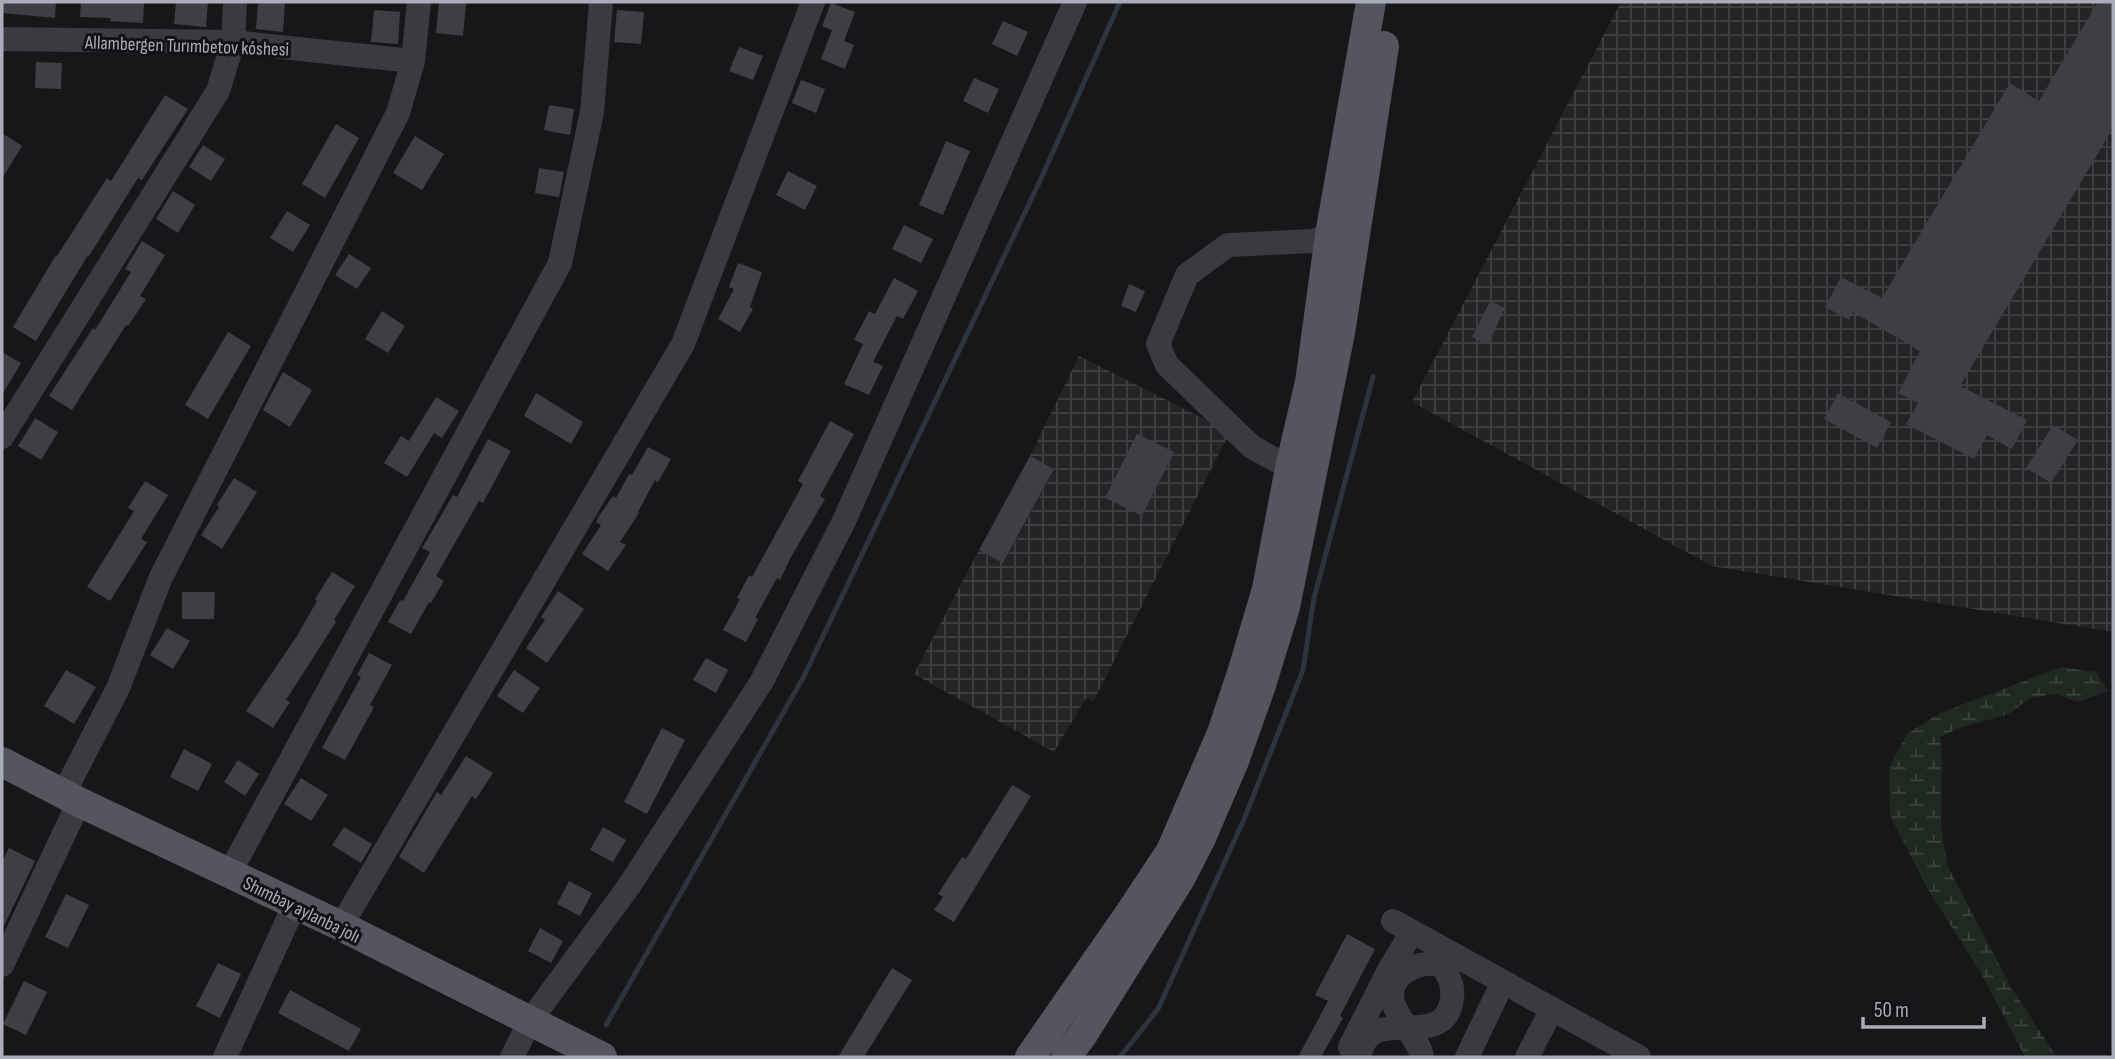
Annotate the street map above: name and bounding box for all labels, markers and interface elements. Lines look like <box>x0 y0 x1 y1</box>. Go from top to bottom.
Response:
street label: Allambergen Turımbetov kóshesi <box>84 31 289 62</box>
street label: Shımbay aylanba jolı <box>239 872 364 949</box>
scale bar <box>1863 986 1984 1030</box>
text: 50 m <box>1874 998 1909 1023</box>

